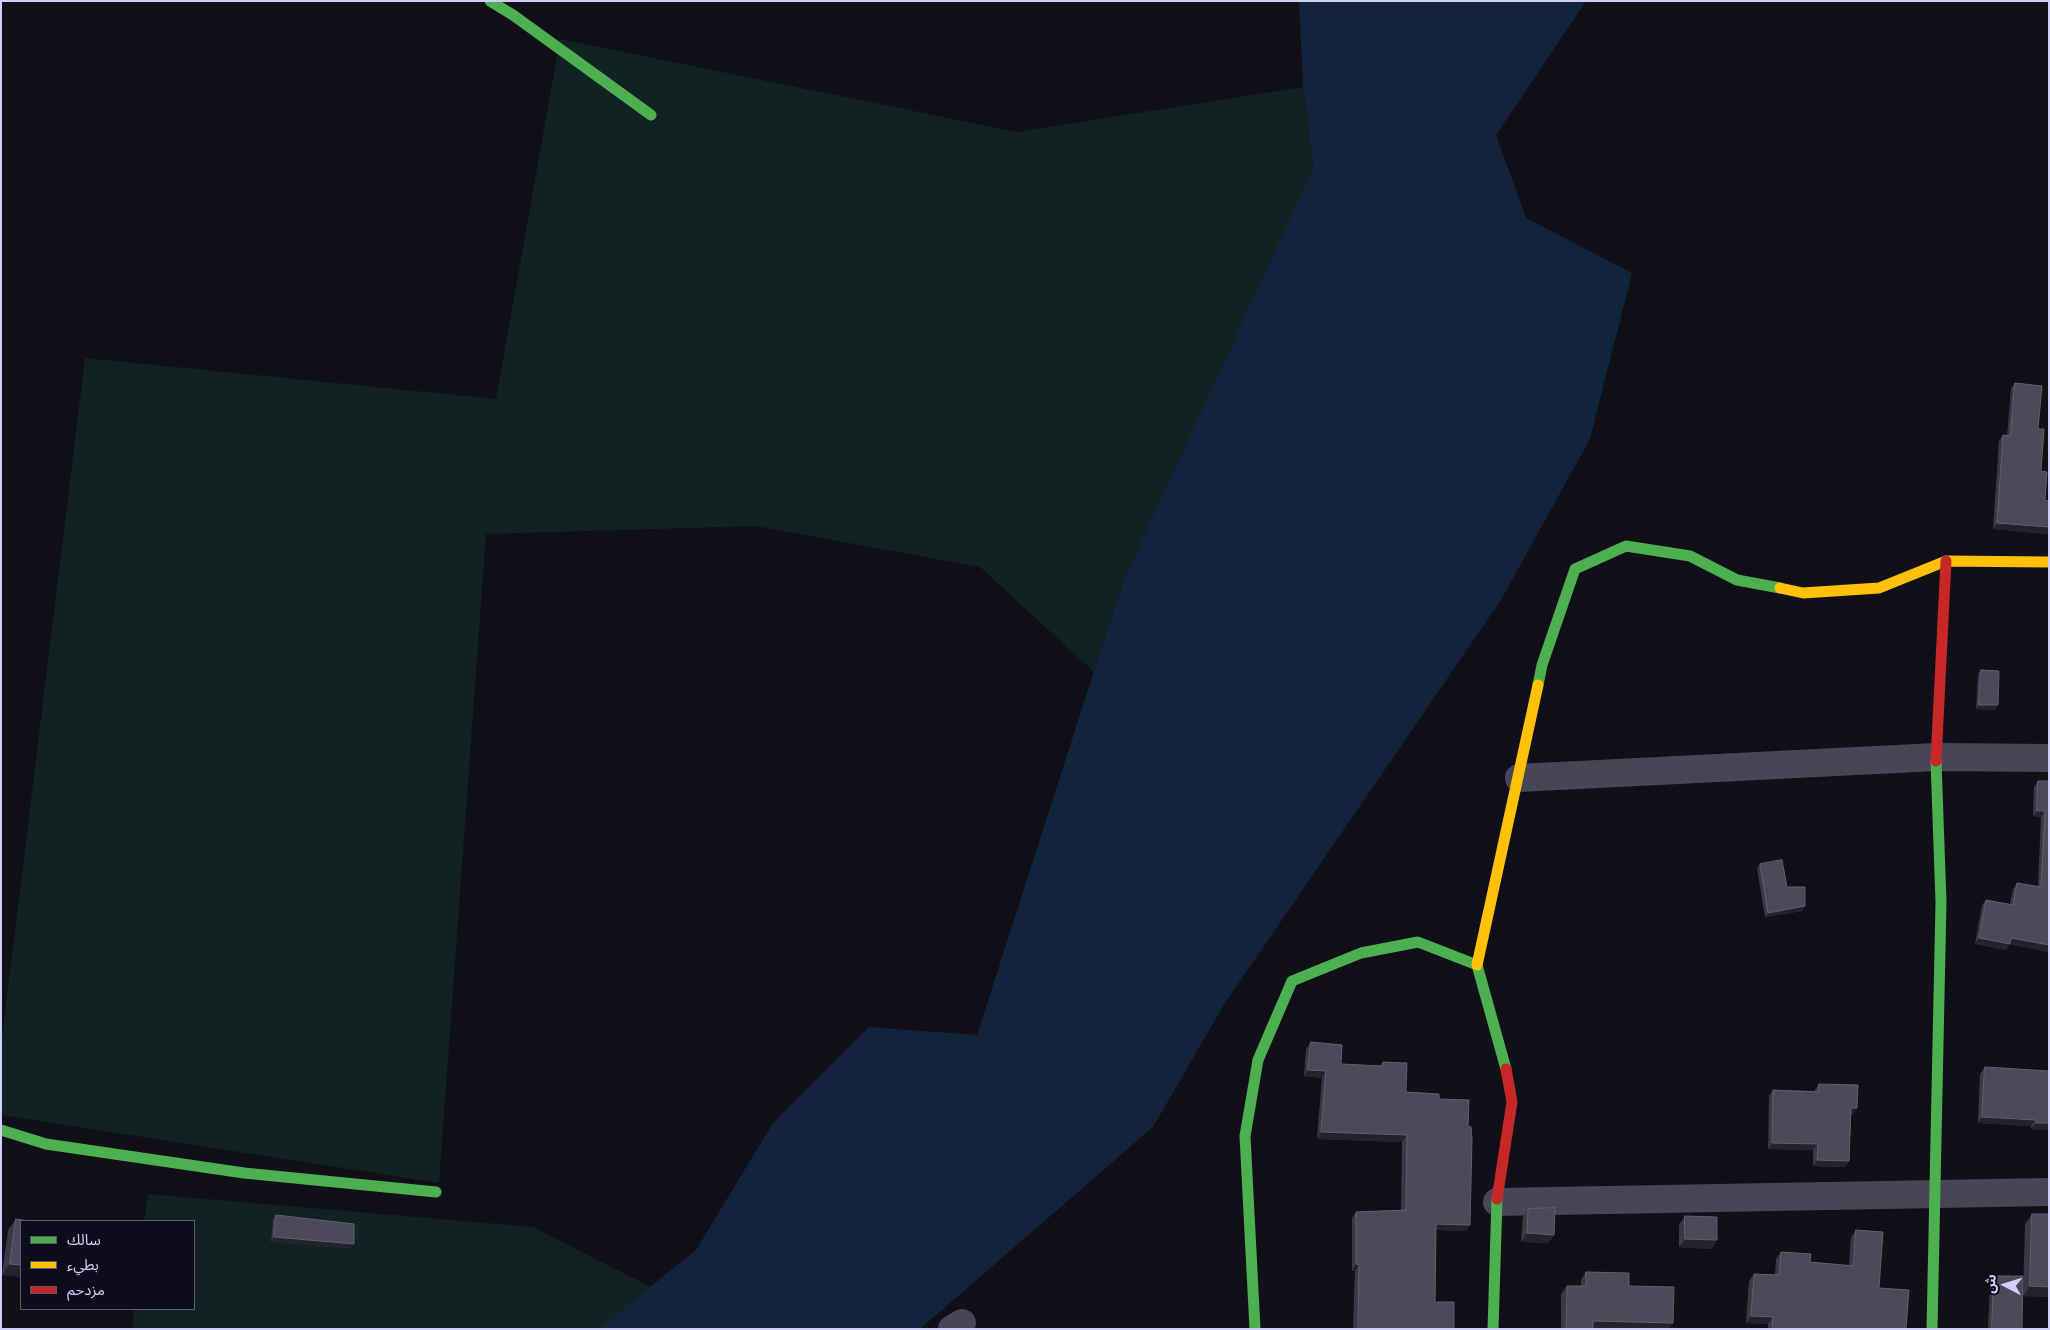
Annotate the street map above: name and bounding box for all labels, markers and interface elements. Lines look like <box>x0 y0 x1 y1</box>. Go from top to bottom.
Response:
legend <box>20 1220 195 1310</box>
text: سالك <box>67 1229 101 1249</box>
text: بطيء <box>67 1254 99 1274</box>
north arrow <box>1980 1260 2030 1310</box>
text: ش <box>1979 1273 2000 1294</box>
text: مزدحم <box>67 1279 105 1299</box>

